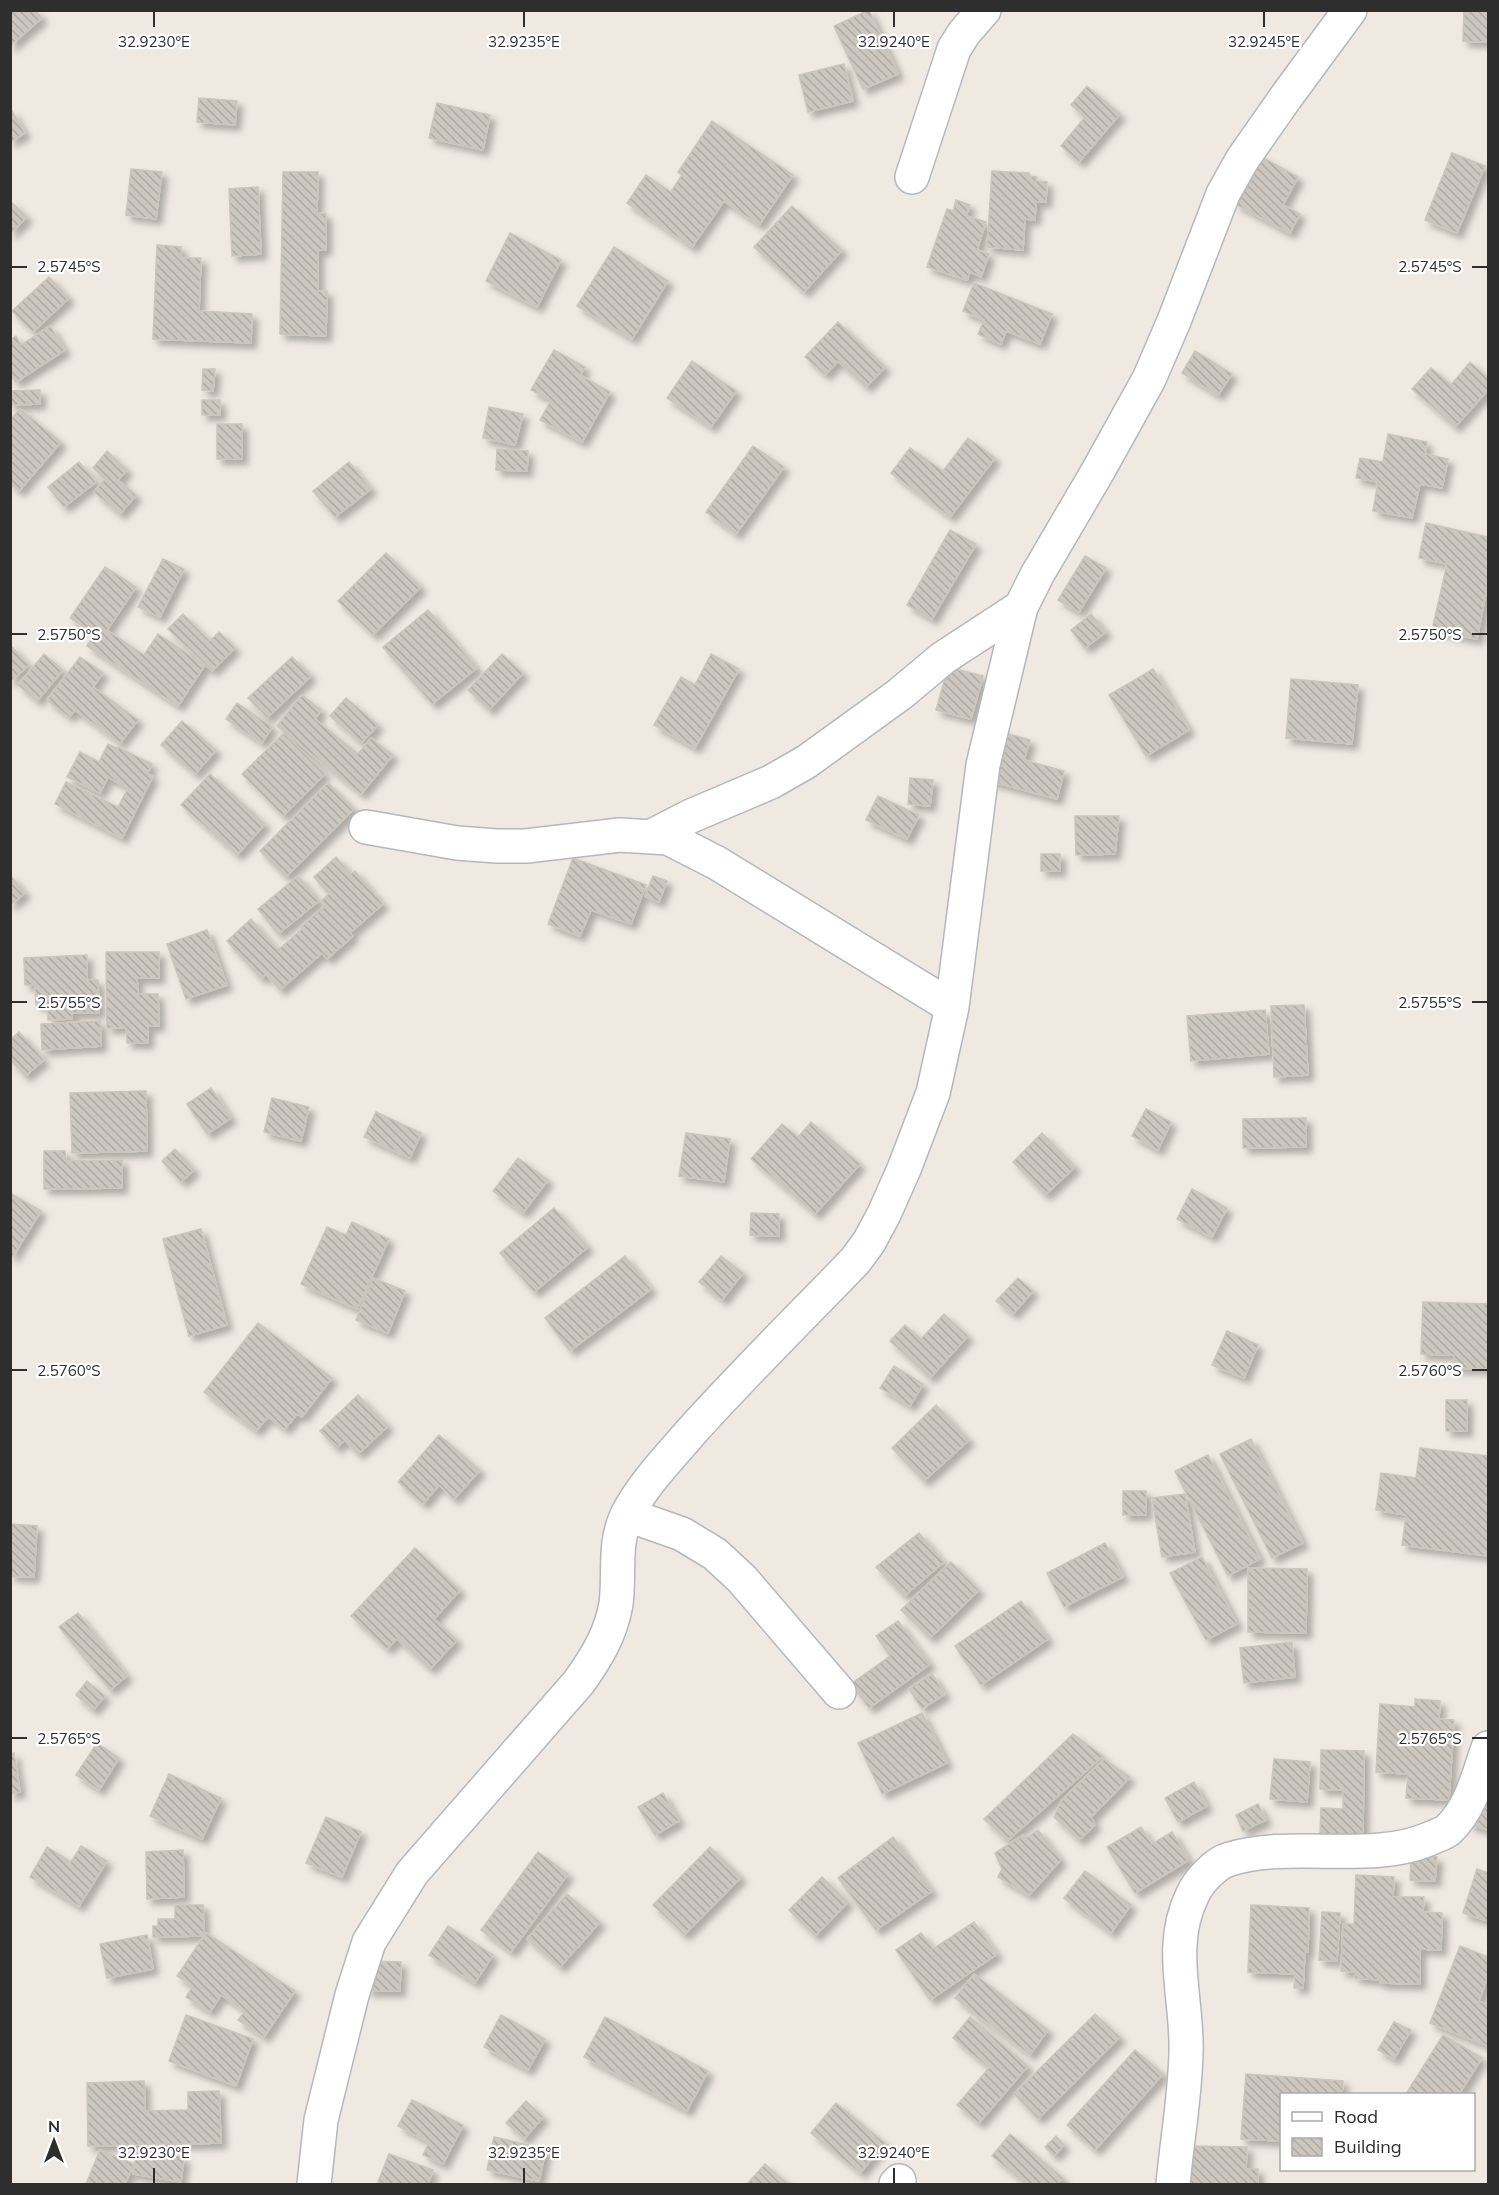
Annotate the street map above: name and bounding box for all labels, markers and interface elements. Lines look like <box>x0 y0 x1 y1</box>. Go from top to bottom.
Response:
text: 32.9230°E <box>118 32 190 51</box>
text: 32.9235°E <box>488 32 560 51</box>
text: 32.9240°E <box>858 32 930 51</box>
text: 32.9245°E <box>1228 32 1300 51</box>
text: 2.5745°S <box>37 257 101 276</box>
text: 2.5745°S <box>1398 257 1462 276</box>
text: 2.5750°S <box>37 625 101 644</box>
text: 2.5750°S <box>1398 625 1462 644</box>
text: 2.5755°S <box>37 993 101 1012</box>
text: 2.5755°S <box>1398 993 1462 1012</box>
text: 2.5760°S <box>37 1361 101 1380</box>
text: 2.5760°S <box>1398 1361 1462 1380</box>
text: 2.5765°S <box>37 1729 101 1748</box>
text: 2.5765°S <box>1398 1729 1462 1748</box>
legend <box>1280 2093 1475 2171</box>
text: Road <box>1334 2105 1378 2128</box>
north arrow <box>24 2111 84 2171</box>
text: N <box>48 2116 60 2136</box>
text: Building <box>1334 2135 1402 2158</box>
text: 32.9230°E <box>118 2143 190 2162</box>
text: 32.9235°E <box>488 2143 560 2162</box>
text: 32.9240°E <box>858 2143 930 2162</box>

